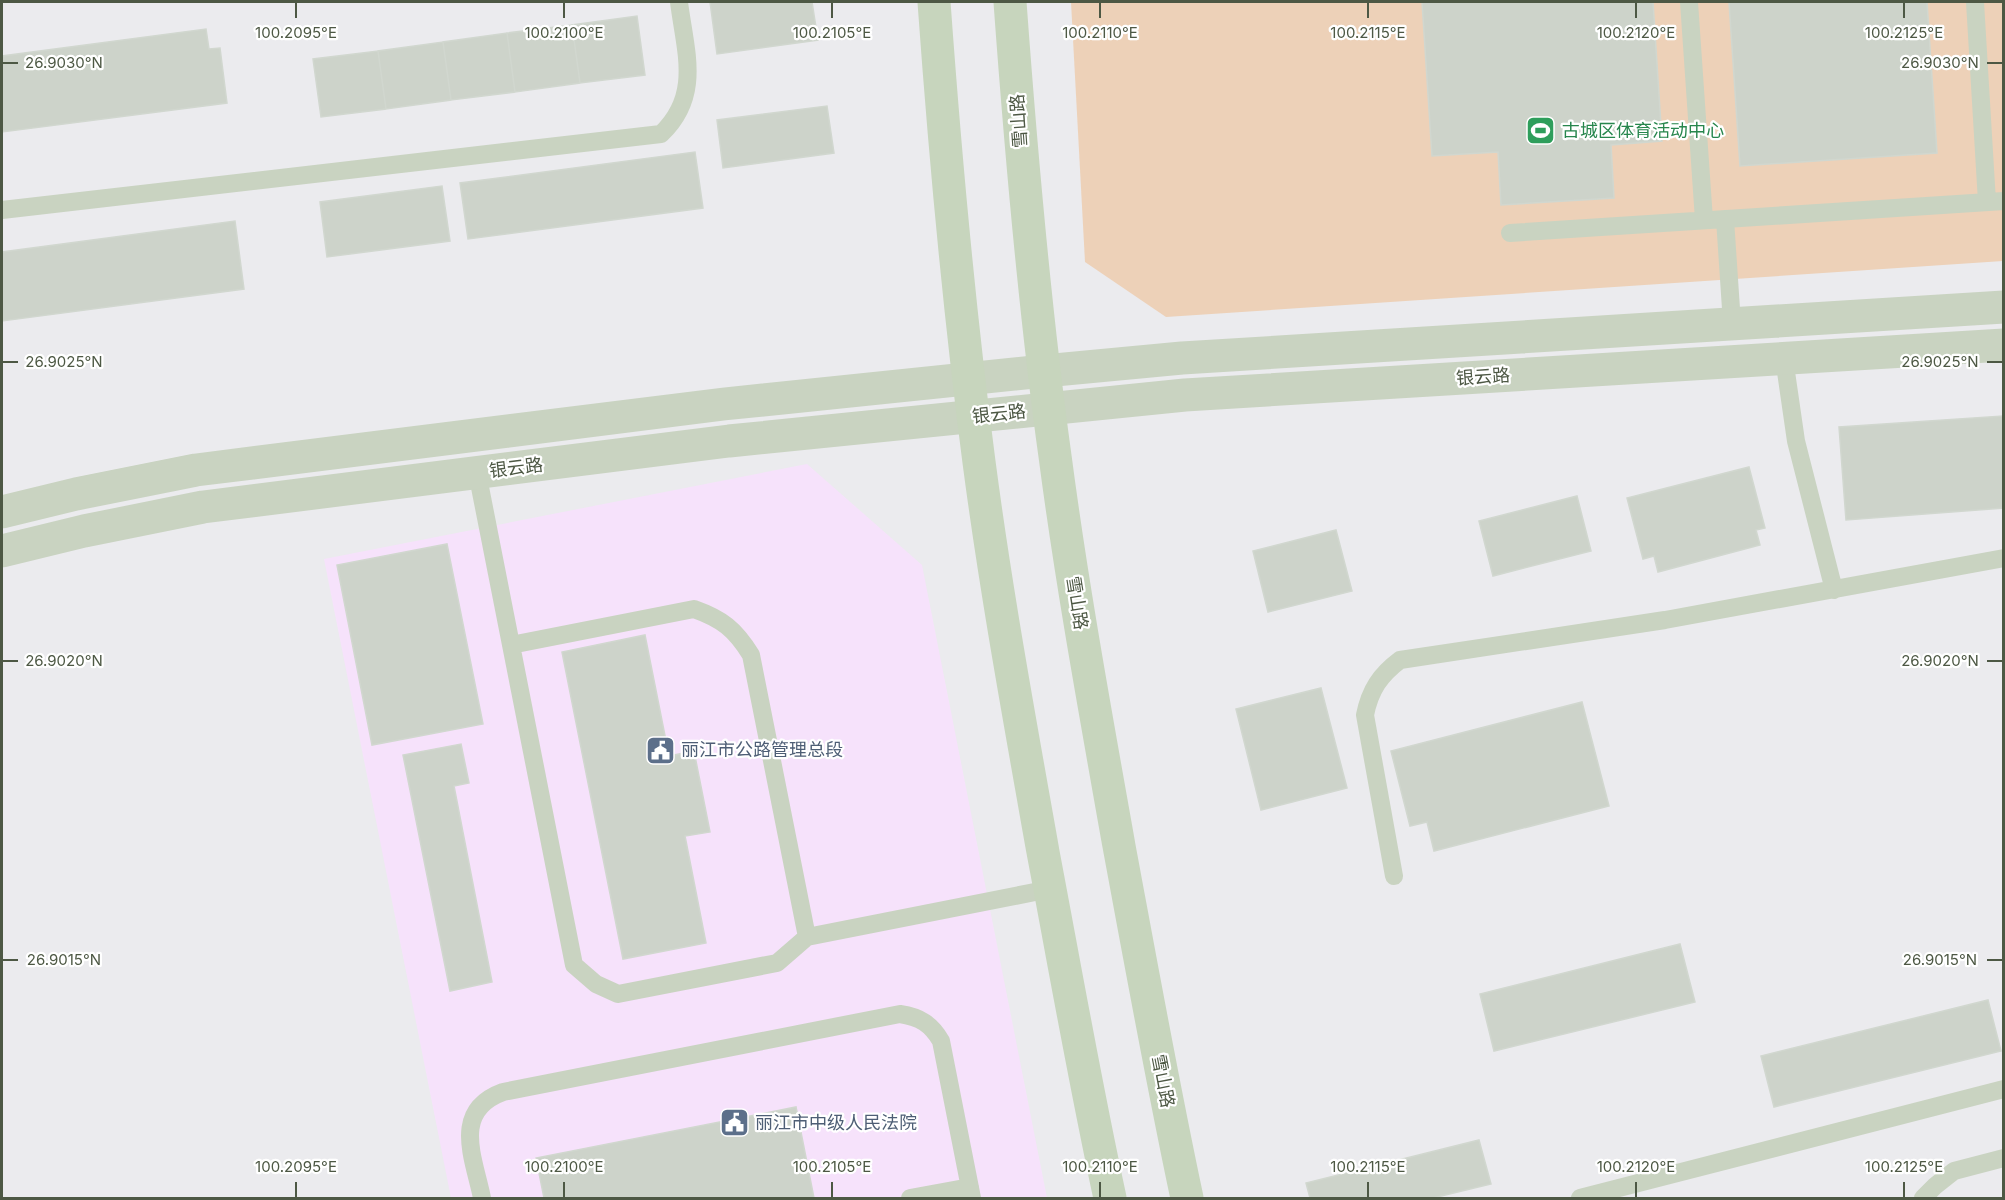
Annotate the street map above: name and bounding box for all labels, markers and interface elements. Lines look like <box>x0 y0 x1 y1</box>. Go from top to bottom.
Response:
text: 100.2095°E <box>255 23 337 42</box>
text: 100.2100°E <box>525 23 604 42</box>
text: 100.2105°E <box>793 23 871 42</box>
text: 100.2110°E <box>1062 23 1138 42</box>
text: 100.2115°E <box>1330 23 1406 42</box>
text: 100.2120°E <box>1597 23 1675 42</box>
text: 100.2125°E <box>1865 23 1943 42</box>
text: 26.9030°N <box>25 53 103 72</box>
text: 26.9030°N <box>1901 53 1979 72</box>
street label: 雪山路 <box>1006 93 1031 149</box>
sports icon: 古城区体育活动中心 <box>1525 115 1557 147</box>
place label: 古城区体育活动中心 <box>1562 120 1724 141</box>
text: 26.9025°N <box>25 352 103 371</box>
text: 26.9025°N <box>1901 352 1979 371</box>
street label: 银云路 <box>1455 364 1511 389</box>
street label: 银云路 <box>971 400 1027 427</box>
street label: 银云路 <box>488 454 544 481</box>
street label: 雪山路 <box>1063 575 1092 631</box>
text: 26.9020°N <box>25 651 103 670</box>
text: 26.9020°N <box>1901 651 1979 670</box>
public building icon: 丽江市公路管理总段 <box>644 734 676 766</box>
place label: 丽江市公路管理总段 <box>681 739 843 760</box>
text: 26.9015°N <box>27 950 101 969</box>
text: 26.9015°N <box>1903 950 1977 969</box>
street label: 雪山路 <box>1148 1052 1179 1109</box>
public building icon: 丽江市中级人民法院 <box>718 1107 750 1139</box>
place label: 丽江市中级人民法院 <box>755 1112 917 1133</box>
text: 100.2095°E <box>255 1157 337 1176</box>
text: 100.2100°E <box>525 1157 604 1176</box>
text: 100.2105°E <box>793 1157 871 1176</box>
text: 100.2110°E <box>1062 1157 1138 1176</box>
text: 100.2115°E <box>1330 1157 1406 1176</box>
text: 100.2120°E <box>1597 1157 1675 1176</box>
text: 100.2125°E <box>1865 1157 1943 1176</box>

